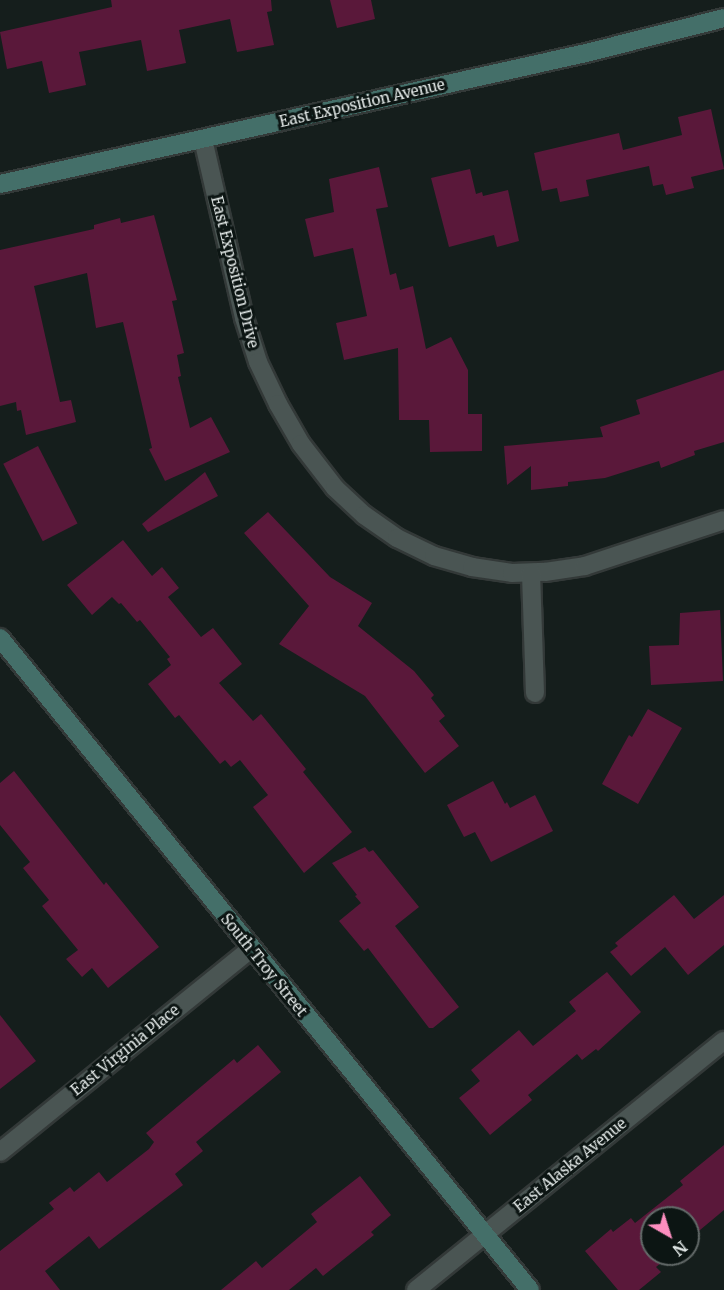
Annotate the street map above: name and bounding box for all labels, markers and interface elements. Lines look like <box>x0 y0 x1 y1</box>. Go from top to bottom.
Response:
street label: East Exposition Avenue <box>277 75 447 131</box>
street label: East Exposition Drive <box>207 194 263 350</box>
street label: South Troy Street <box>217 910 311 1020</box>
street label: East Virginia Place <box>67 1001 183 1099</box>
street label: East Alaska Avenue <box>510 1114 630 1216</box>
north arrow <box>640 1206 700 1266</box>
text: N <box>669 1237 691 1260</box>

